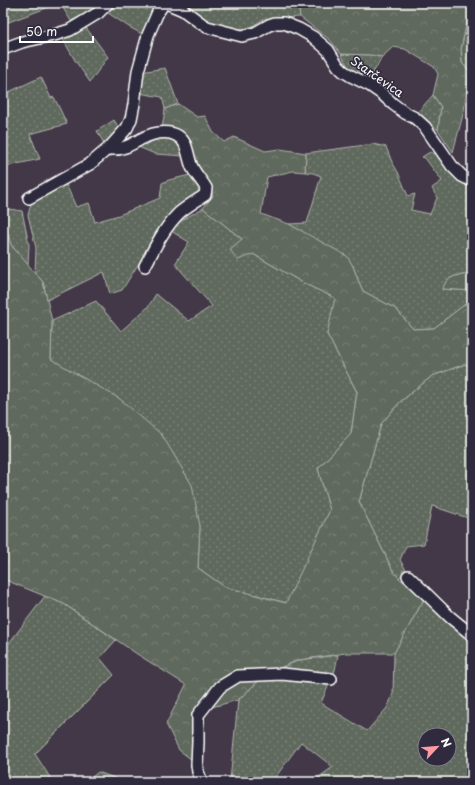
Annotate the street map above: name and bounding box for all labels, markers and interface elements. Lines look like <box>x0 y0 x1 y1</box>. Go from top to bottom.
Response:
scale bar <box>20 18 93 44</box>
text: 50 m <box>26 22 57 40</box>
street label: Starčevica <box>347 51 408 101</box>
north arrow <box>417 727 457 767</box>
text: N <box>437 735 456 750</box>

